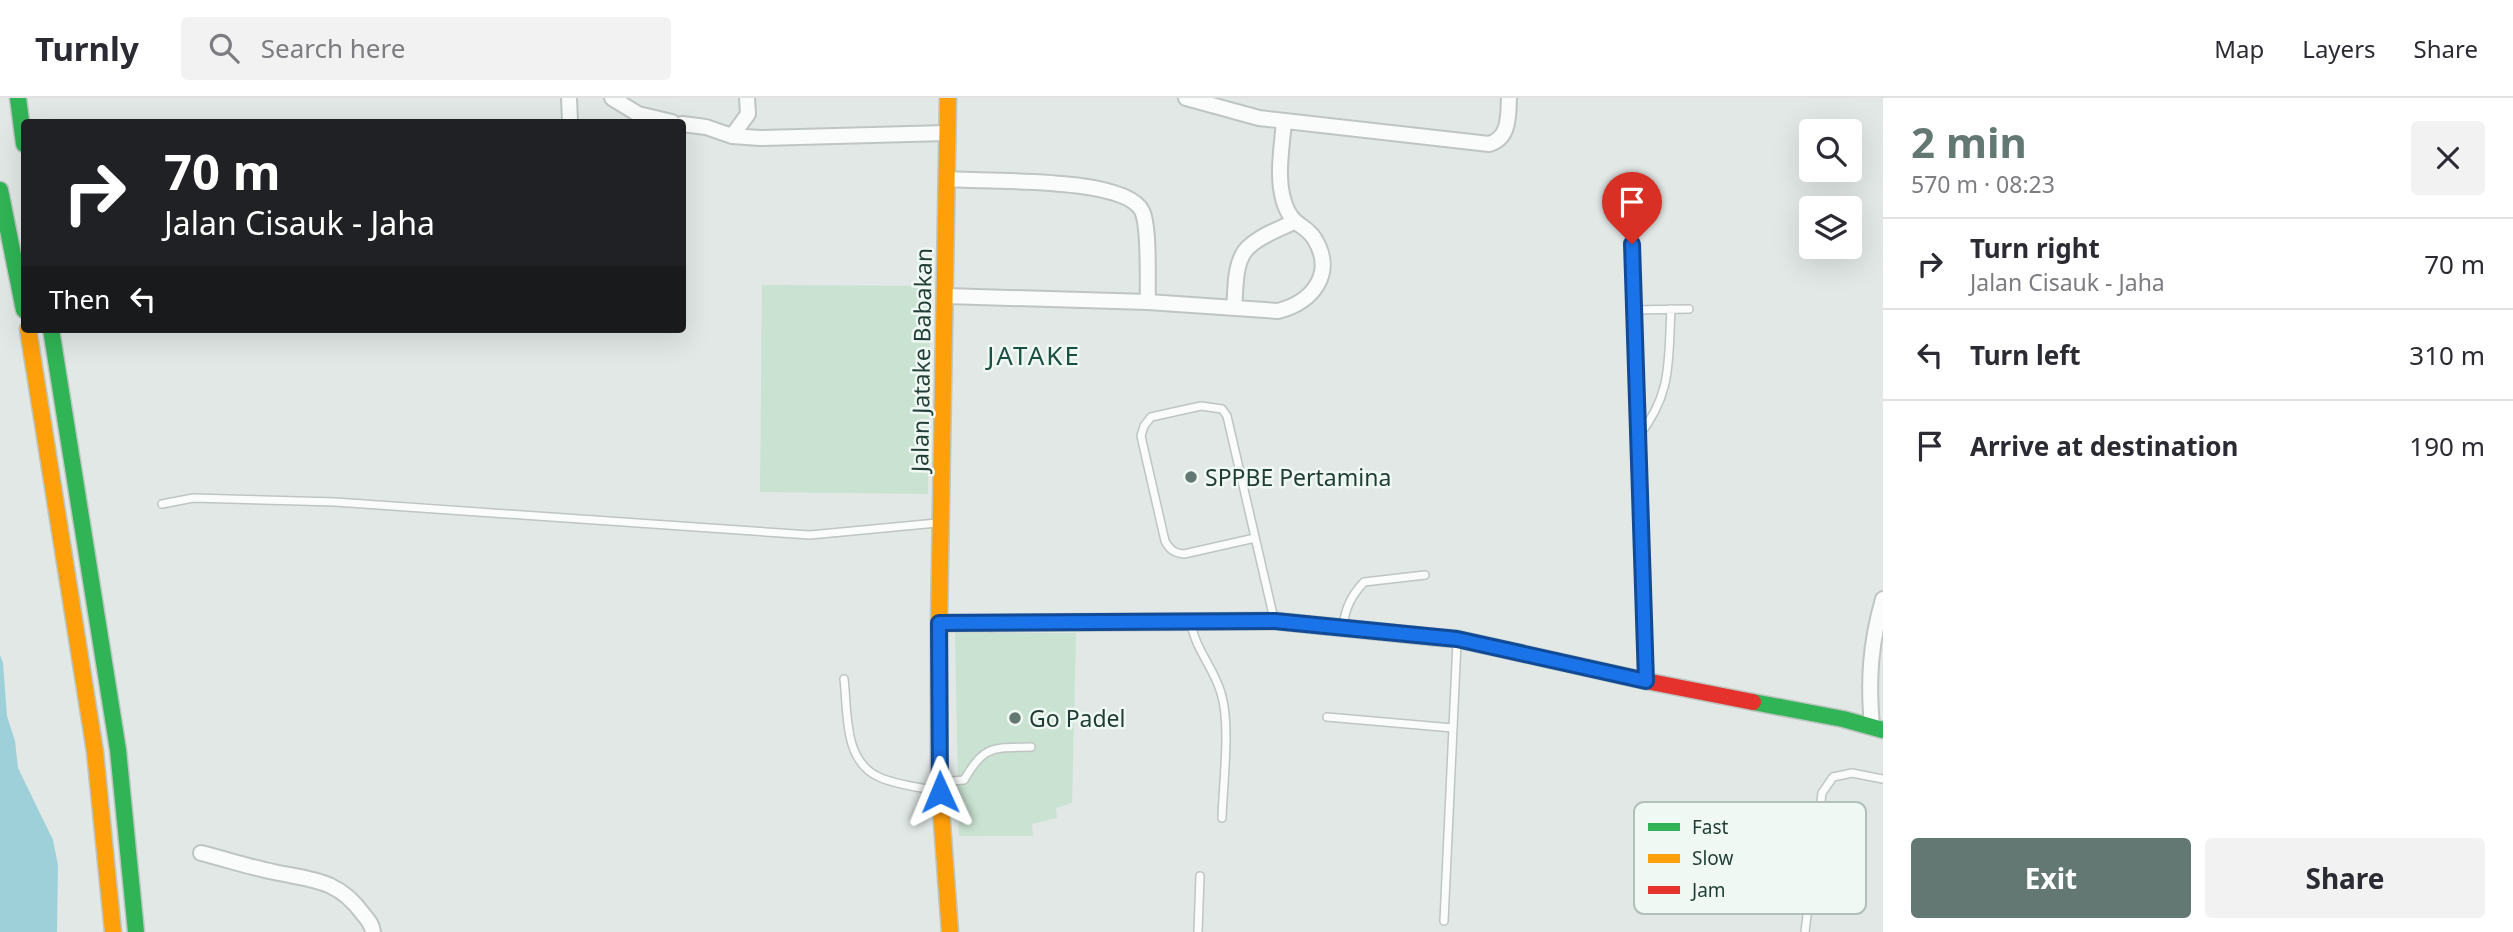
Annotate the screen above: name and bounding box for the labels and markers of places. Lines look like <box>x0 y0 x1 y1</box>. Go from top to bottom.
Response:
pin <box>1602 172 1662 244</box>
place label: SPPBE Pertamina <box>1205 461 1391 493</box>
marker: SPPBE Pertamina <box>1183 469 1199 485</box>
place label: Go Padel <box>1029 702 1126 734</box>
marker: Go Padel <box>1007 710 1023 726</box>

